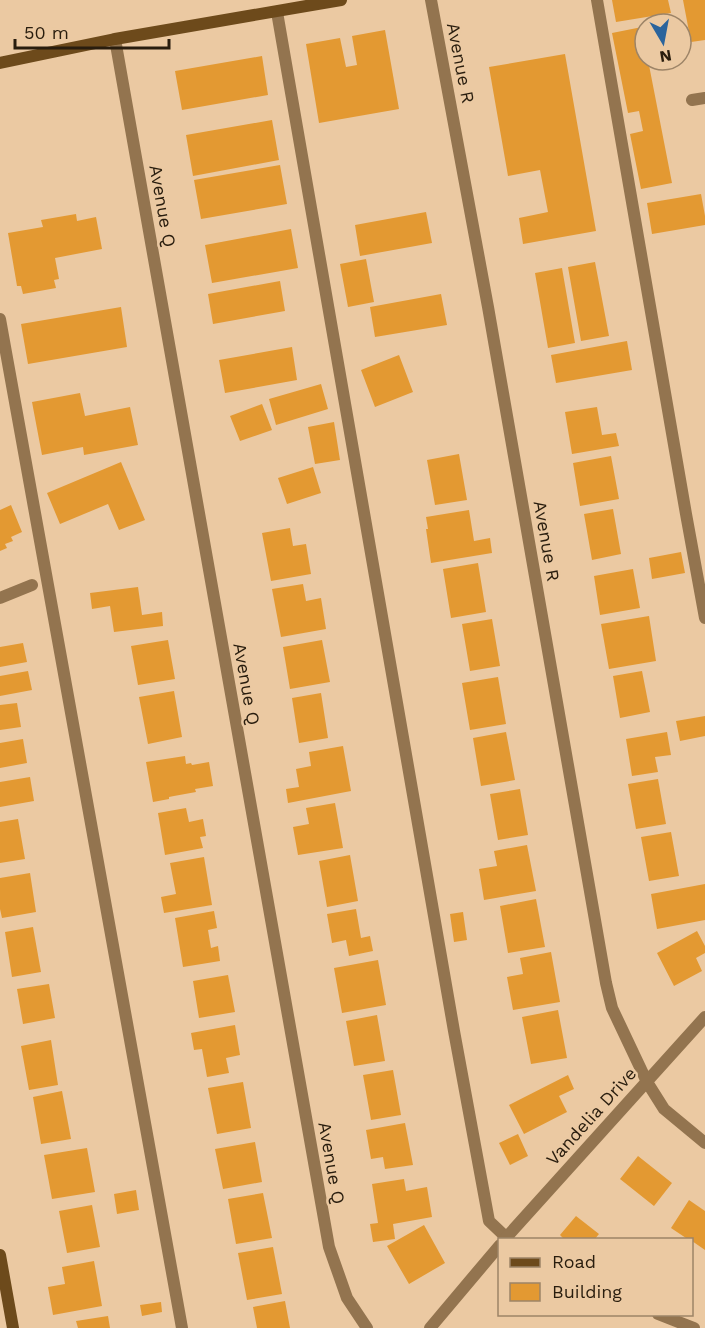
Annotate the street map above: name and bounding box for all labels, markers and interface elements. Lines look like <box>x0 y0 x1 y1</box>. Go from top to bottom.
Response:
scale bar <box>15 12 170 50</box>
north arrow <box>633 12 693 72</box>
street label: Avenue R <box>443 21 479 105</box>
text: 50 m <box>24 22 69 43</box>
text: N <box>658 46 673 67</box>
street label: Avenue Q <box>145 163 181 249</box>
street label: Avenue R <box>530 499 564 583</box>
street label: Avenue Q <box>229 641 265 727</box>
street label: Vandelia Drive <box>542 1063 640 1169</box>
street label: Avenue Q <box>314 1120 350 1206</box>
legend <box>498 1238 693 1316</box>
text: Road <box>552 1251 596 1272</box>
text: Building <box>552 1281 622 1302</box>

